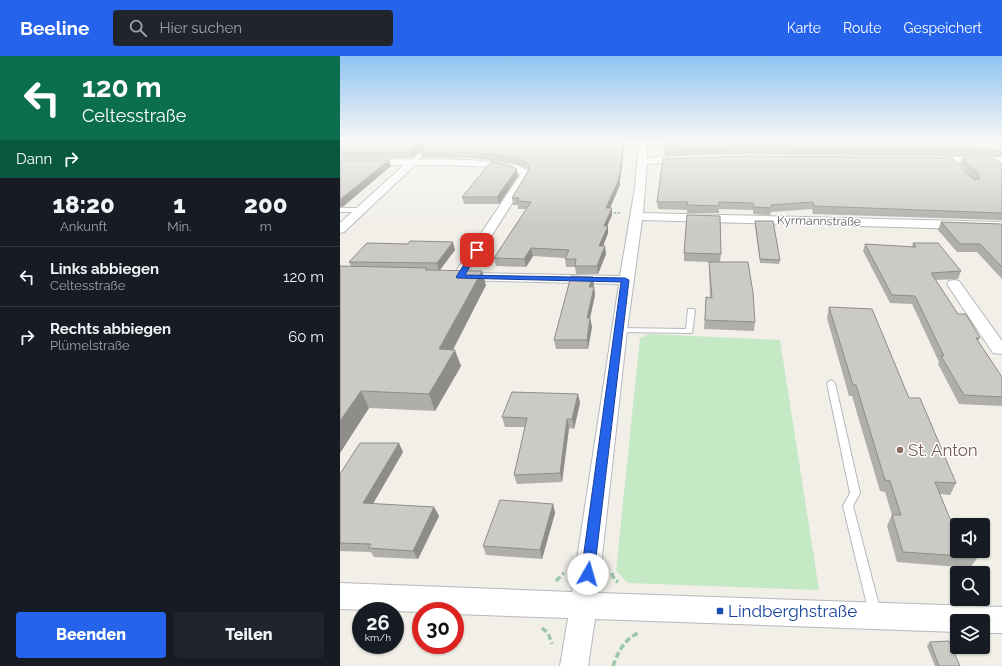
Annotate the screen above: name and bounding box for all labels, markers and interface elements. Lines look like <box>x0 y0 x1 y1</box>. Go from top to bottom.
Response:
search box <box>113 10 393 46</box>
text: Beeline <box>20 17 89 39</box>
icon: search <box>127 17 149 39</box>
text: Hier suchen <box>159 19 242 37</box>
text: Karte <box>787 20 821 36</box>
text: Route <box>843 20 881 36</box>
text: Gespeichert <box>903 20 982 36</box>
text: 120 m <box>82 71 162 104</box>
icon: left <box>16 72 68 124</box>
text: Celtesstraße <box>82 105 186 126</box>
icon: right <box>60 148 82 170</box>
text: Dann <box>16 150 52 168</box>
text: 18:20 <box>53 190 115 219</box>
text: 1 <box>173 190 186 219</box>
text: 200 <box>244 190 287 219</box>
street label: Kyrmannstraße <box>777 213 861 229</box>
text: Ankunft <box>60 219 107 234</box>
text: Min. <box>167 219 192 234</box>
text: m <box>260 219 272 234</box>
pin <box>460 233 494 267</box>
icon: arrive <box>466 239 488 261</box>
text: Links abbiegen <box>50 260 159 278</box>
icon: left <box>16 266 38 288</box>
text: 120 m <box>283 268 324 286</box>
text: Celtesstraße <box>50 278 125 293</box>
text: Rechts abbiegen <box>50 320 171 338</box>
icon: right <box>16 326 38 348</box>
text: 60 m <box>288 328 324 346</box>
text: Plümelstraße <box>50 338 130 353</box>
place label: St. Anton <box>908 440 978 460</box>
marker: St. Anton <box>895 445 905 455</box>
map controls <box>950 518 990 654</box>
button: sound <box>950 518 990 558</box>
position arrow <box>567 553 609 595</box>
button: search <box>950 566 990 606</box>
place label: Lindberghstraße <box>728 601 857 621</box>
speed limit sign: 30 <box>412 602 464 654</box>
marker: Lindberghstraße <box>715 606 725 616</box>
text: 26 <box>366 611 390 635</box>
button: Beenden <box>16 612 166 658</box>
button: Teilen <box>174 612 324 658</box>
button: layers <box>950 614 990 654</box>
text: km/h <box>365 632 391 643</box>

